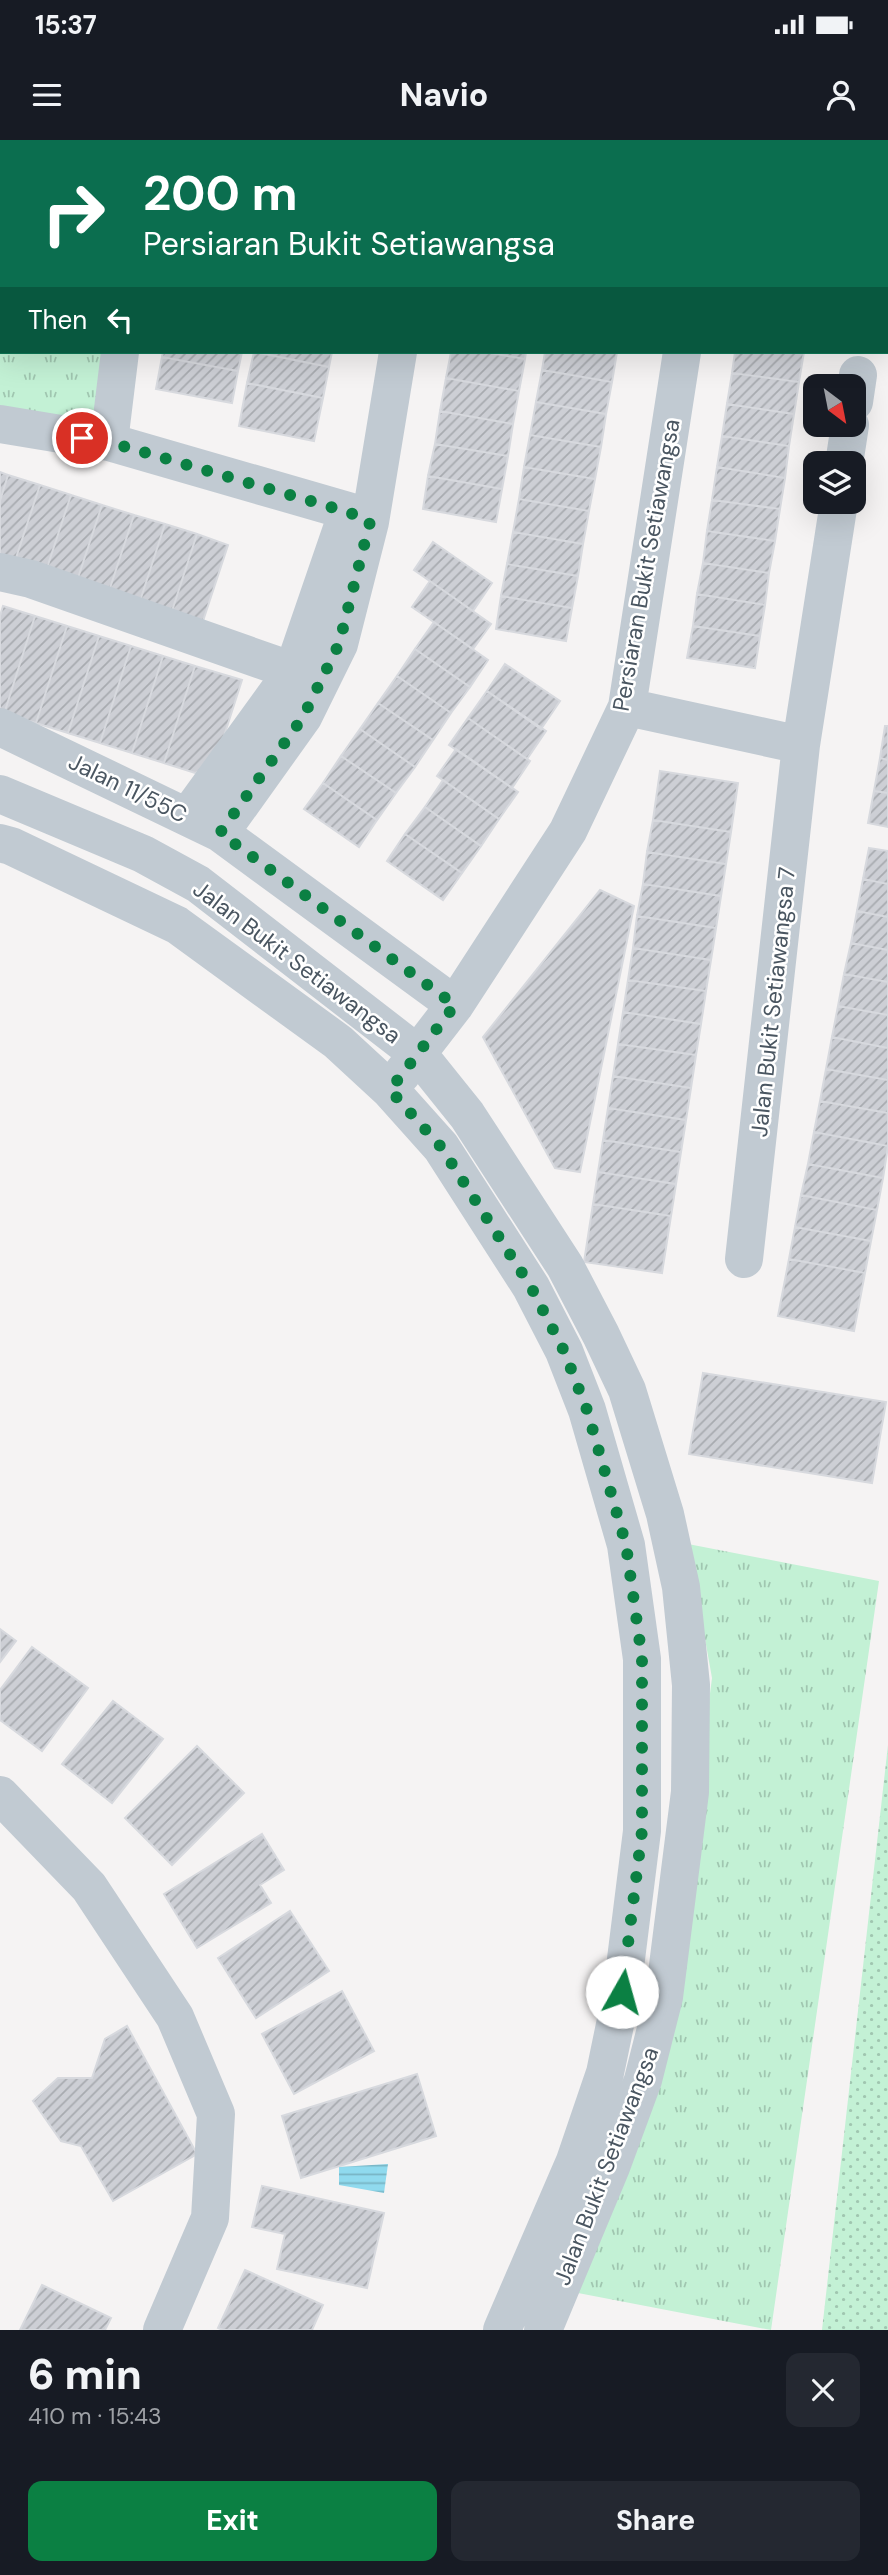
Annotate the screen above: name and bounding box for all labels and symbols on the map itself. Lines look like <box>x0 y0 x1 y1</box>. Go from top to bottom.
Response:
north arrow <box>803 374 866 438</box>
pin <box>52 408 112 468</box>
street label: Persiaran Bukit Setiawangsa <box>606 417 686 713</box>
street label: Jalan 11/55C <box>64 746 192 830</box>
street label: Jalan Bukit Setiawangsa 7 <box>744 866 802 1138</box>
street label: Jalan Bukit Setiawangsa <box>187 874 407 1050</box>
position arrow <box>585 1955 659 2029</box>
street label: Jalan Bukit Setiawangsa <box>547 2043 665 2289</box>

